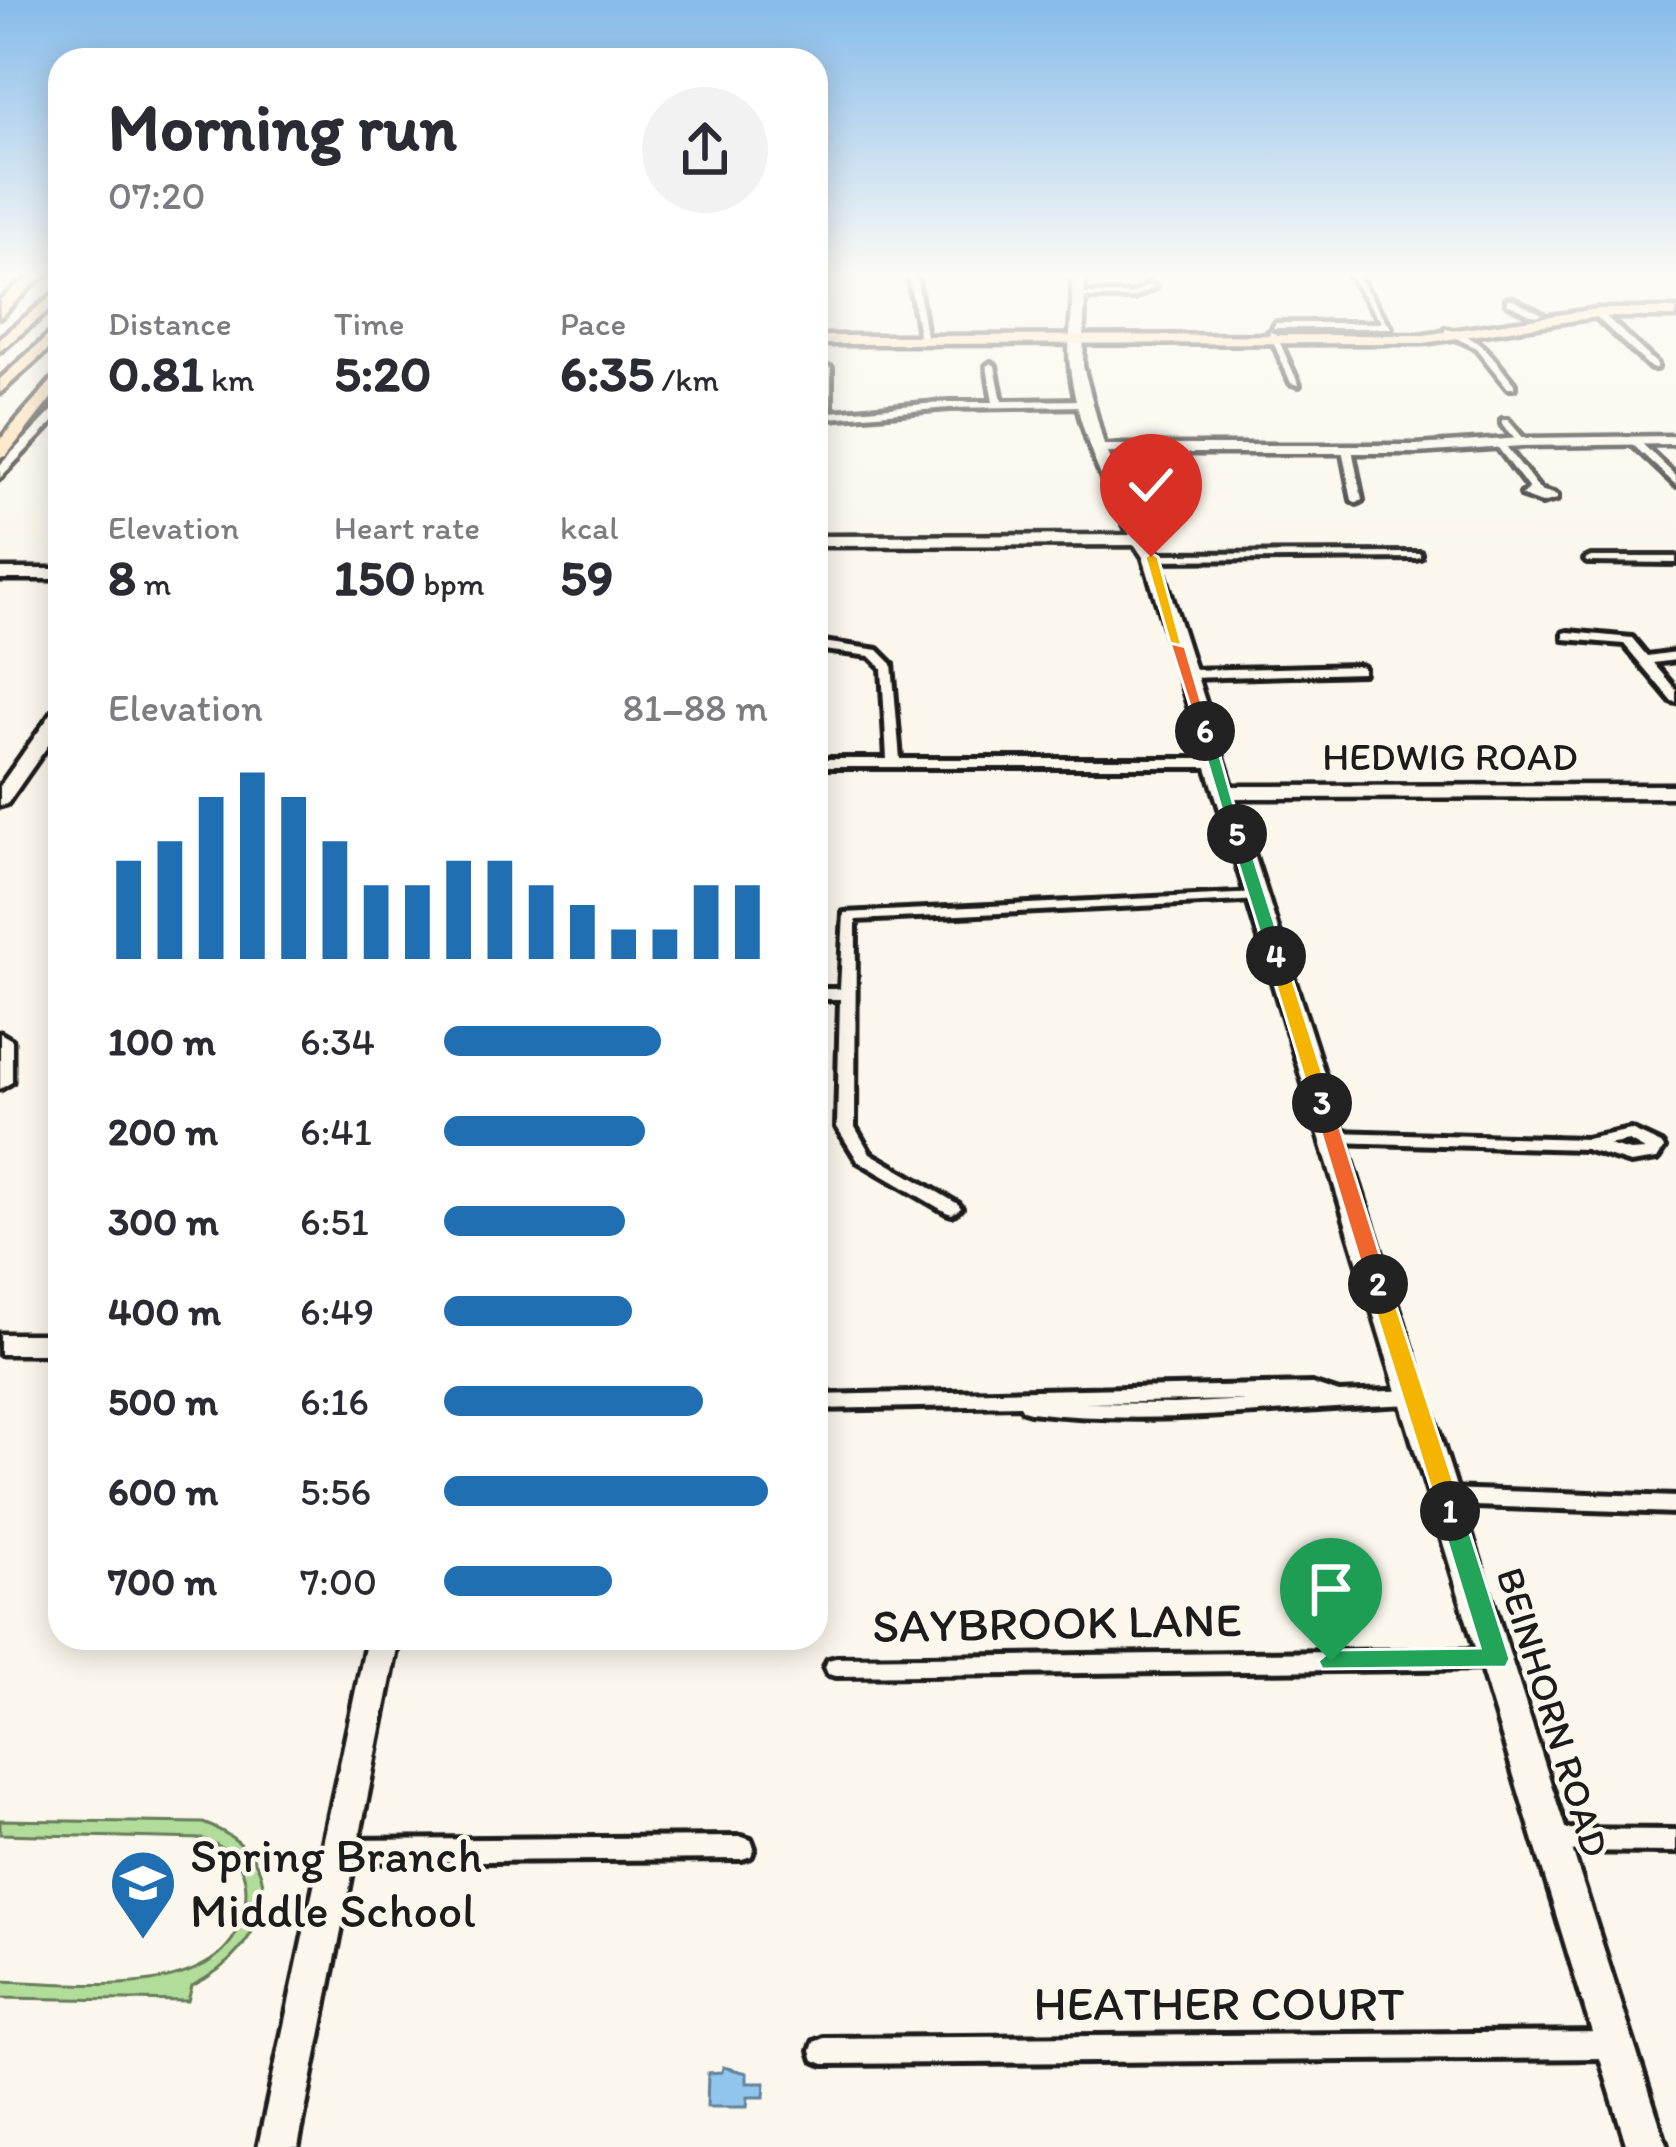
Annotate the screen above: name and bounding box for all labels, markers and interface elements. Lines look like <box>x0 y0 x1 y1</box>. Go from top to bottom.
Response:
text: Morning run <box>108 87 457 167</box>
button: share <box>642 87 768 213</box>
text: 07:20 <box>108 172 205 219</box>
text: Distance <box>108 304 232 343</box>
text: Time <box>334 304 404 343</box>
text: Pace <box>560 304 626 343</box>
text: 0.81 <box>108 343 204 404</box>
text: 5:20 <box>334 343 432 404</box>
text: 6:35 <box>560 343 654 404</box>
text: km <box>204 360 255 399</box>
text: /km <box>654 360 719 399</box>
pin <box>1100 434 1202 557</box>
icon: check <box>1118 452 1184 518</box>
text: Elevation <box>108 508 239 547</box>
text: Heart rate <box>334 508 480 547</box>
text: kcal <box>560 508 619 547</box>
text: 8 <box>108 547 136 608</box>
text: 150 <box>334 547 416 608</box>
text: 59 <box>560 547 613 608</box>
text: m <box>136 564 171 603</box>
text: bpm <box>416 564 485 603</box>
text: Elevation <box>108 684 263 731</box>
text: 81–88 m <box>622 684 768 731</box>
pin: 6 <box>1175 701 1235 761</box>
text: 6 <box>1196 711 1214 750</box>
street label: HEDWIG ROAD <box>1322 733 1578 780</box>
pin: 5 <box>1207 804 1267 864</box>
text: 5 <box>1228 814 1246 853</box>
pin: 4 <box>1246 926 1306 986</box>
text: 4 <box>1266 936 1286 975</box>
text: 100 m <box>108 1018 216 1065</box>
text: 6:34 <box>300 1018 375 1065</box>
pin: 3 <box>1292 1073 1352 1133</box>
text: 3 <box>1313 1083 1331 1122</box>
text: 200 m <box>108 1108 218 1155</box>
text: 6:41 <box>300 1108 372 1155</box>
text: 300 m <box>108 1198 219 1245</box>
text: 6:51 <box>300 1198 369 1245</box>
pin: 2 <box>1348 1254 1408 1314</box>
text: 2 <box>1369 1264 1387 1303</box>
text: 400 m <box>108 1288 221 1335</box>
text: 6:49 <box>300 1288 374 1335</box>
text: 500 m <box>108 1378 218 1425</box>
text: 6:16 <box>300 1378 369 1425</box>
text: 600 m <box>108 1468 218 1515</box>
text: 5:56 <box>300 1468 371 1515</box>
pin: 1 <box>1420 1481 1480 1541</box>
text: 1 <box>1442 1491 1458 1530</box>
pin <box>1280 1538 1382 1661</box>
icon: arrive <box>1298 1556 1364 1622</box>
text: 700 m <box>108 1558 217 1605</box>
text: 7:00 <box>300 1558 377 1605</box>
street label: BEINHORN ROAD <box>1487 1562 1619 1862</box>
street label: SAYBROOK LANE <box>872 1590 1242 1654</box>
place label: Spring Branch Middle School <box>190 1826 482 1939</box>
school or university icon: Spring Branch Middle School <box>108 1848 178 1942</box>
street label: HEATHER COURT <box>1034 1974 1405 2032</box>

